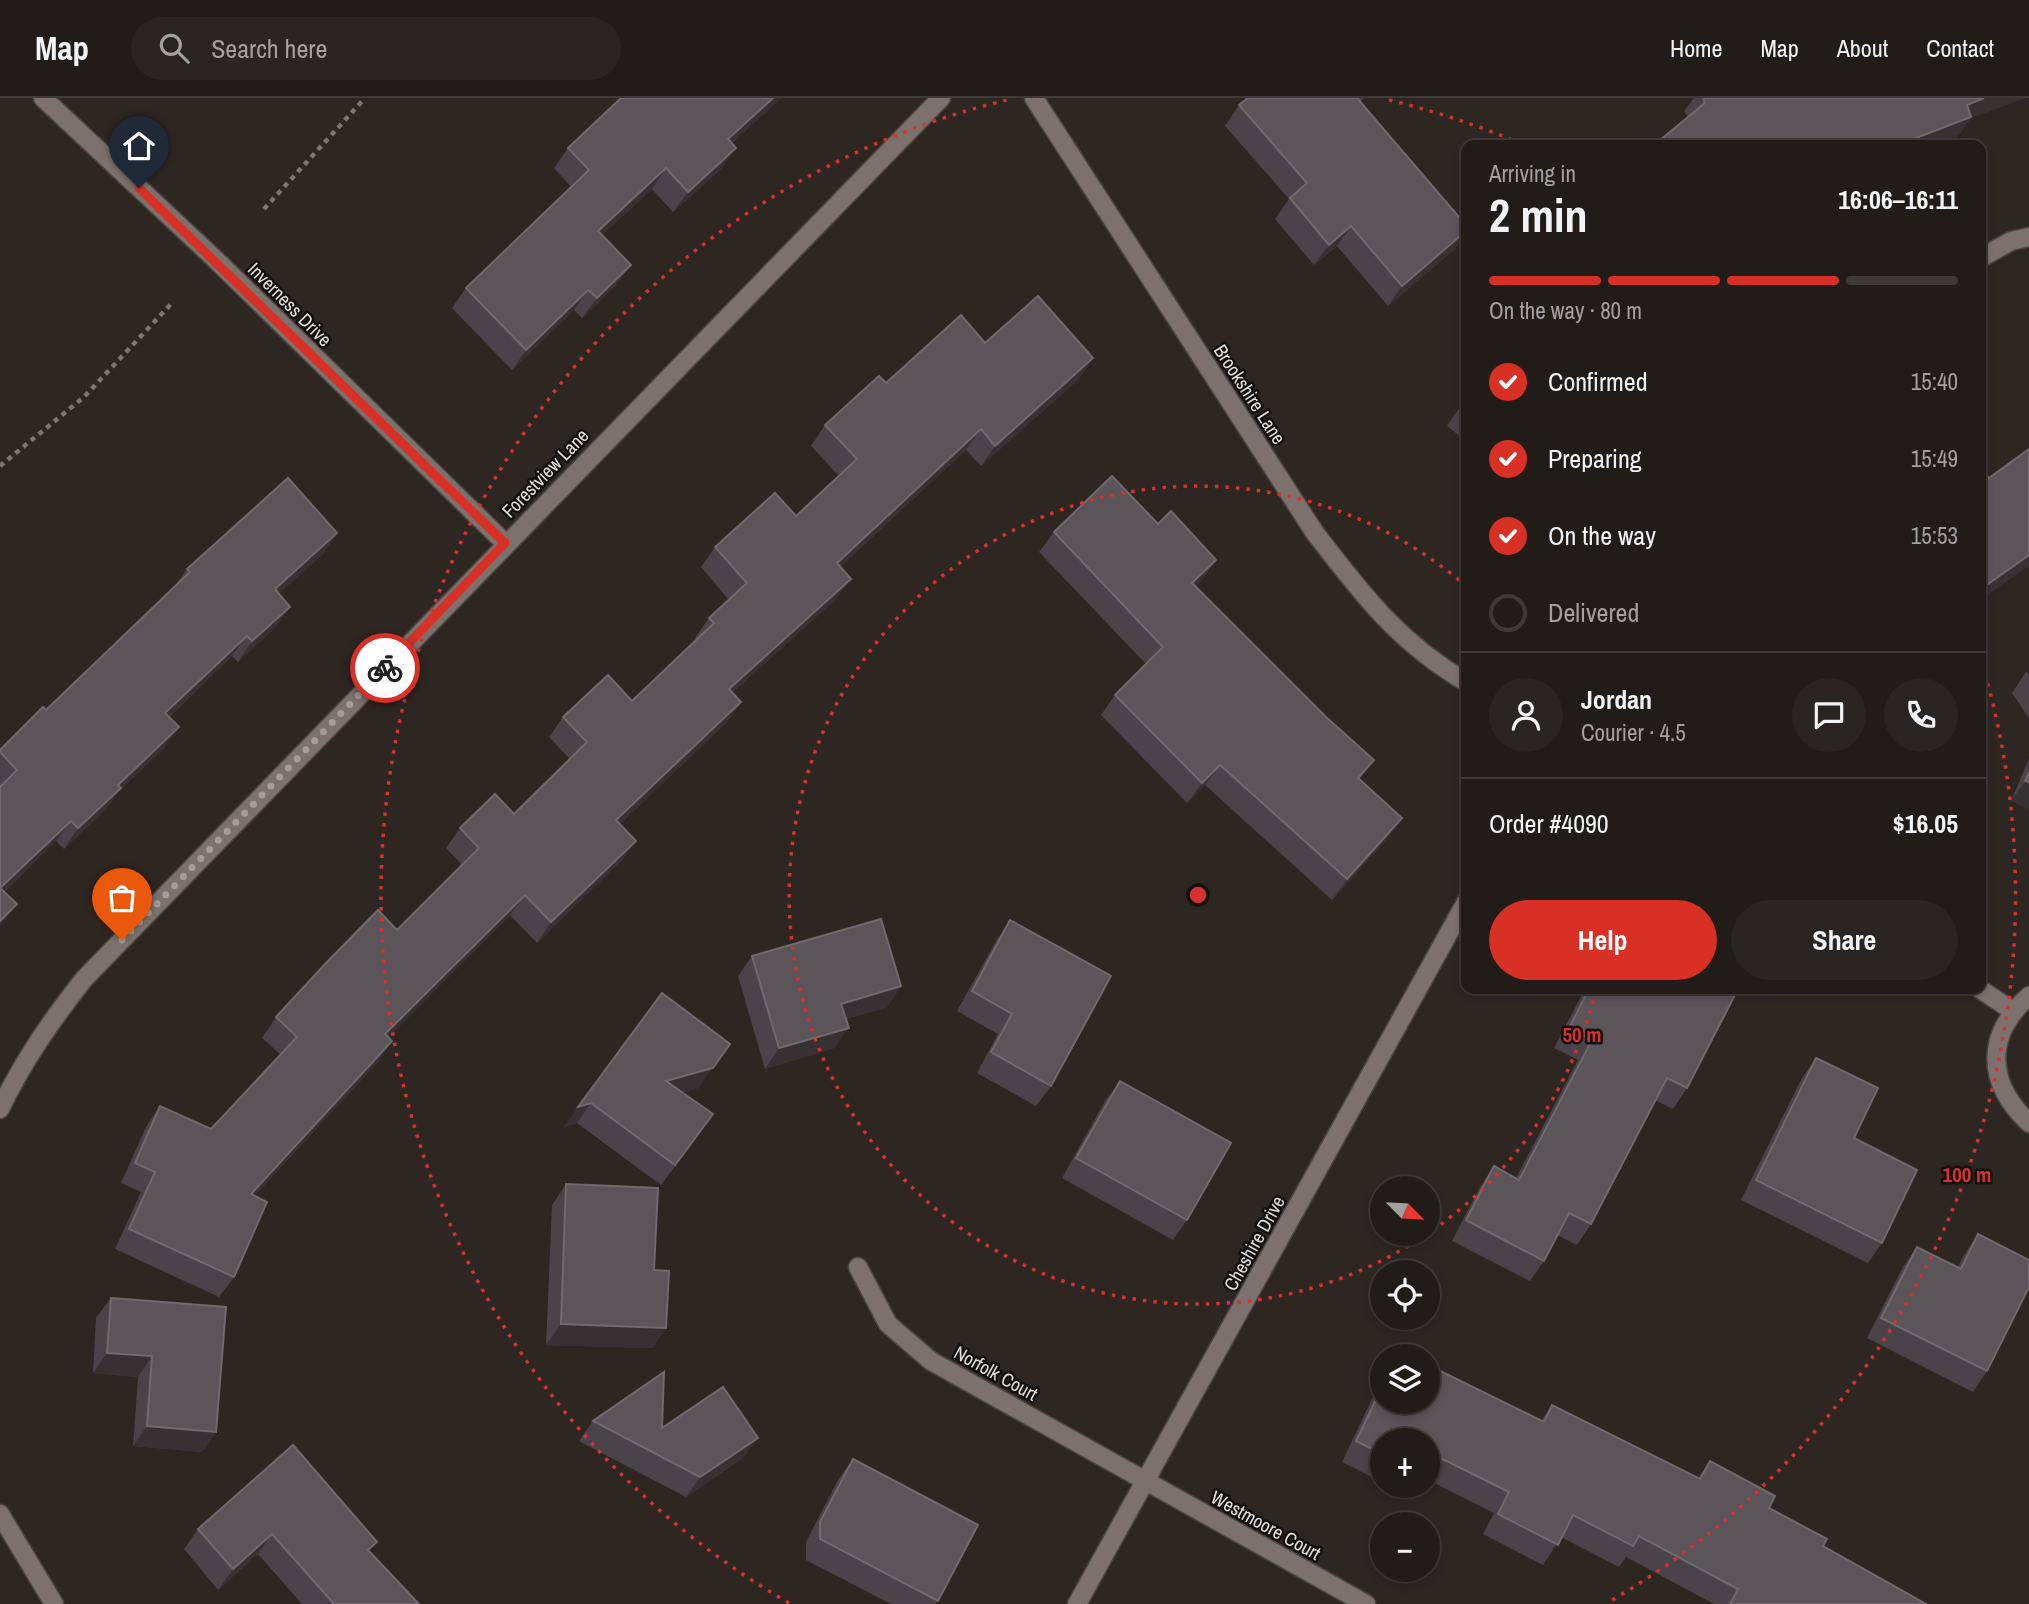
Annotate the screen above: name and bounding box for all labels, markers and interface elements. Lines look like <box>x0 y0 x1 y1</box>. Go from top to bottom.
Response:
search box <box>131 17 621 80</box>
text: Map <box>35 26 89 70</box>
icon: search <box>155 29 193 67</box>
text: Search here <box>211 31 327 66</box>
text: Home <box>1670 32 1722 64</box>
text: Map <box>1760 32 1799 64</box>
text: About <box>1837 32 1888 64</box>
text: Contact <box>1926 32 1994 64</box>
pin <box>109 116 169 188</box>
icon: home <box>120 127 158 165</box>
text: Arriving in <box>1489 158 1576 189</box>
text: 16:06–16:11 <box>1838 182 1958 217</box>
text: 2 min <box>1489 184 1588 246</box>
street label: Inverness Drive <box>242 256 338 352</box>
text: On the way · 80 m <box>1489 295 1642 326</box>
street label: Brookshire Lane <box>1208 339 1292 449</box>
icon: check <box>1489 363 1527 401</box>
text: Confirmed <box>1548 364 1648 399</box>
text: 15:40 <box>1911 366 1958 397</box>
street label: Forestview Lane <box>496 423 594 523</box>
icon: check <box>1489 440 1527 478</box>
text: Preparing <box>1548 441 1642 476</box>
text: 15:49 <box>1911 443 1958 474</box>
icon: check <box>1489 517 1527 555</box>
text: On the way <box>1548 518 1656 553</box>
text: 15:53 <box>1911 520 1958 551</box>
text: Delivered <box>1548 595 1639 630</box>
courier <box>350 633 420 703</box>
icon: bike <box>366 649 404 687</box>
button: person <box>1489 678 1563 752</box>
button: chat <box>1792 678 1866 752</box>
button: phone <box>1884 678 1958 752</box>
text: Jordan <box>1581 682 1652 717</box>
text: Courier · 4.5 <box>1581 717 1686 748</box>
text: Order #4090 <box>1489 806 1609 841</box>
text: $16.05 <box>1893 806 1958 841</box>
pin <box>92 868 152 940</box>
icon: bag <box>103 879 141 917</box>
centre of rings <box>1186 883 1210 907</box>
button: Help <box>1489 900 1717 980</box>
button: Share <box>1731 900 1958 980</box>
text: 50 m <box>1562 1020 1602 1049</box>
text: 100 m <box>1943 1160 1991 1189</box>
north arrow <box>1370 1176 1440 1246</box>
map controls <box>1370 1176 1440 1582</box>
street label: Cheshire Drive <box>1217 1191 1291 1295</box>
button: locate <box>1370 1260 1440 1330</box>
street label: Norfolk Court <box>950 1339 1043 1407</box>
button: layers <box>1370 1344 1440 1414</box>
button: + <box>1370 1428 1440 1498</box>
street label: Westmoore Court <box>1206 1484 1326 1566</box>
button: − <box>1370 1512 1440 1582</box>

